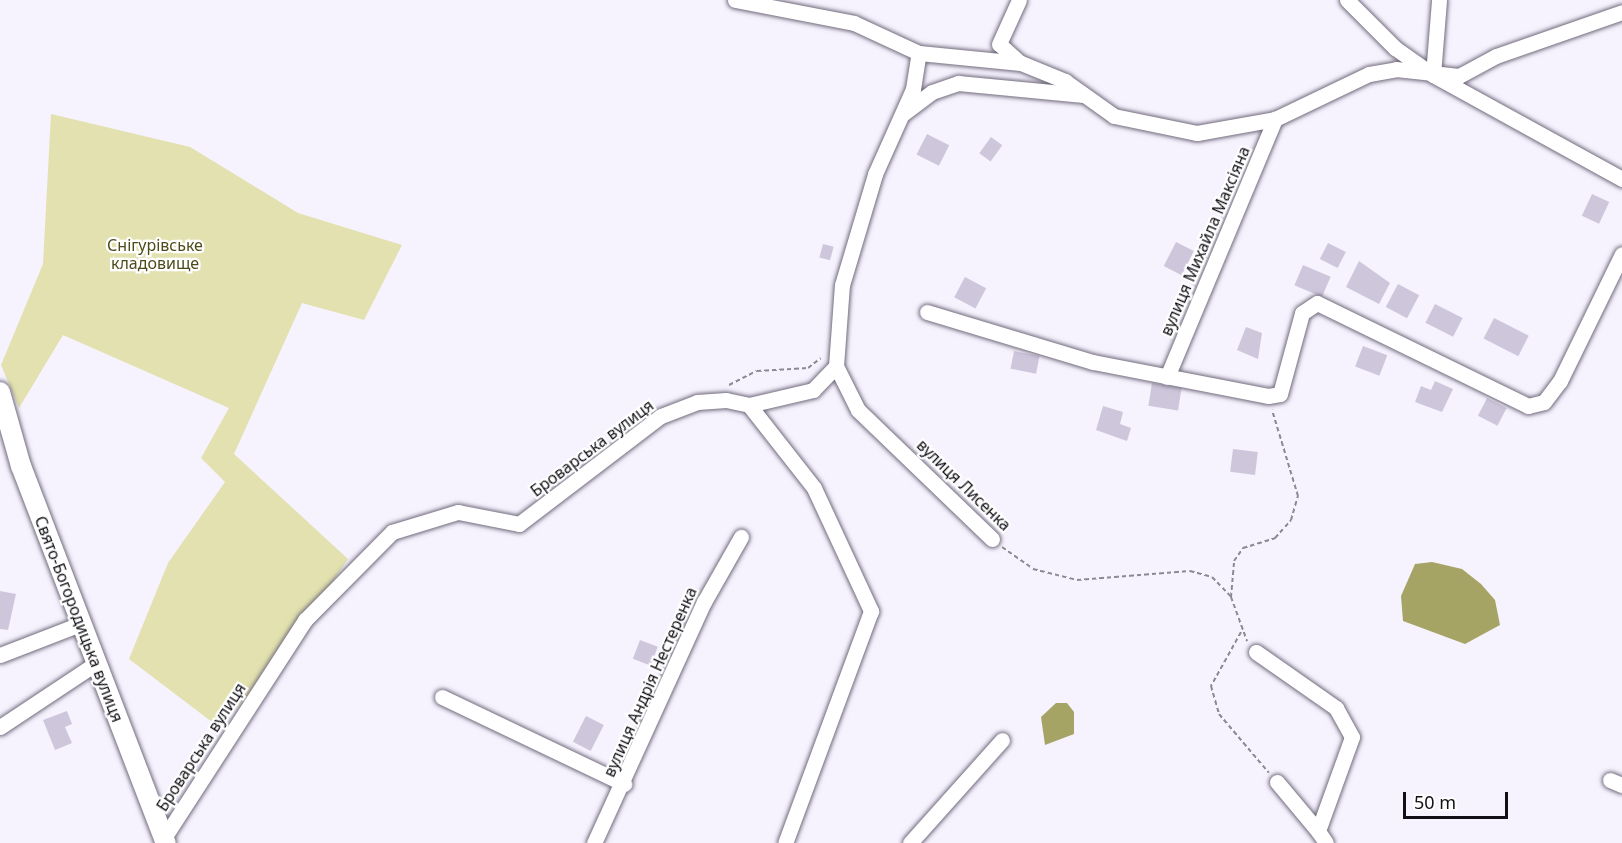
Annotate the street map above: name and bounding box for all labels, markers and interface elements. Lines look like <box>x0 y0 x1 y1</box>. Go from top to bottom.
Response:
street label: вулиця Михайла Максіяна <box>1156 143 1254 339</box>
park label: Снігурівське кладовище <box>107 235 203 273</box>
street label: Броварська вулиця <box>527 395 657 501</box>
street label: вулиця Лисенка <box>913 435 1015 535</box>
street label: Свято-Богородицька вулиця <box>31 513 127 725</box>
street label: вулиця Андрія Нестеренка <box>599 584 701 780</box>
street label: Броварська вулиця <box>152 679 250 815</box>
scale bar <box>1406 780 1511 818</box>
text: 50 m <box>1414 790 1456 814</box>

